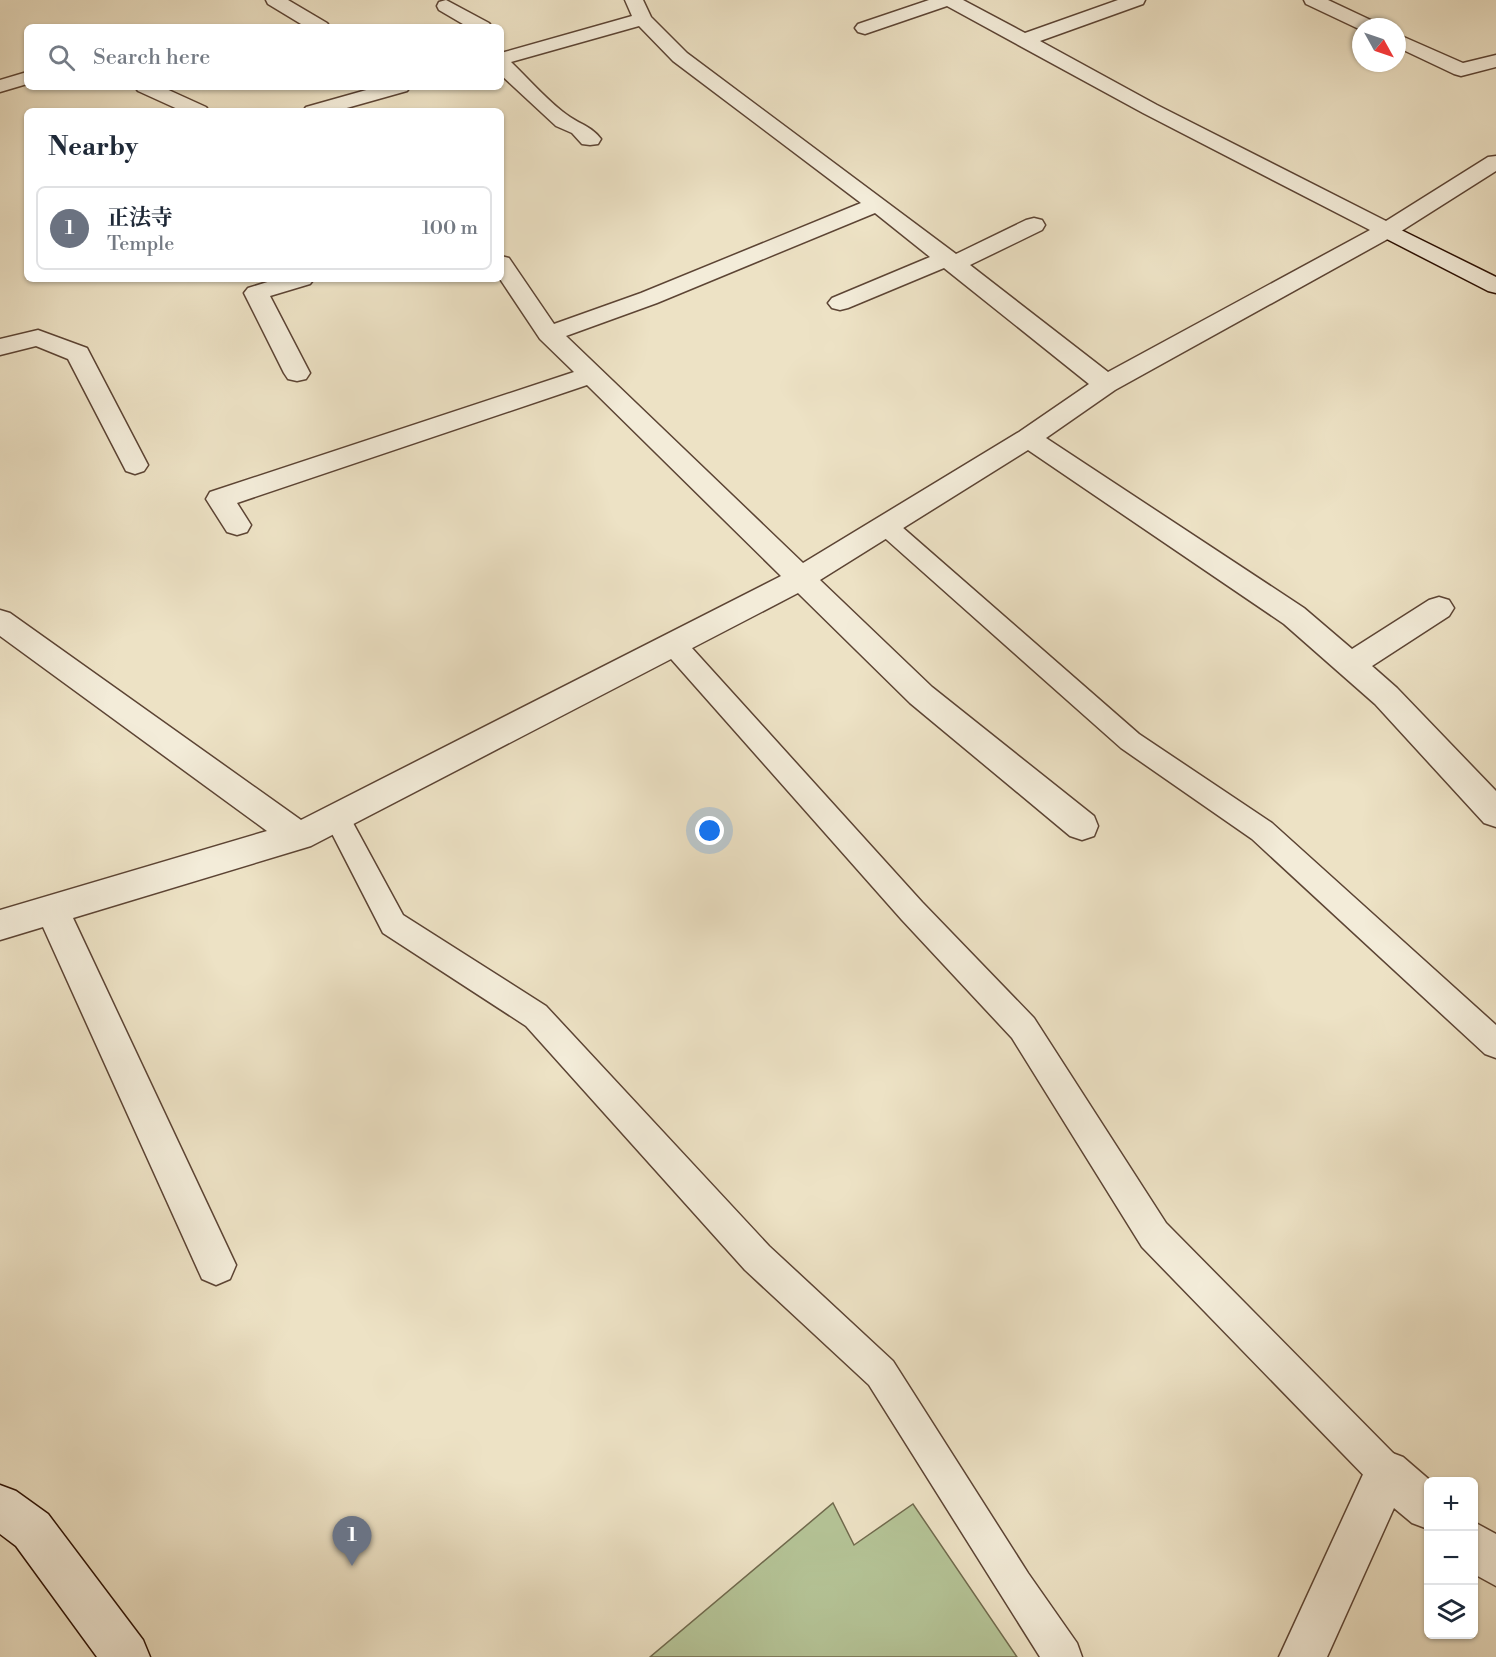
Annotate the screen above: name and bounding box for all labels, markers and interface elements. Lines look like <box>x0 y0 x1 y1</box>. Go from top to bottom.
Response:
north arrow <box>1352 18 1406 72</box>
search box <box>24 24 504 90</box>
icon: search <box>45 41 78 74</box>
text: Search here <box>93 44 210 71</box>
text: Nearby <box>48 131 138 163</box>
text: 正法寺 <box>107 205 173 232</box>
text: 1 <box>65 216 74 241</box>
text: 100 m <box>422 216 478 241</box>
text: Temple <box>107 232 174 257</box>
your location <box>695 816 724 845</box>
map controls <box>1424 1477 1478 1639</box>
button: + <box>1424 1477 1478 1531</box>
pin: 1 <box>332 1516 372 1566</box>
button: − <box>1424 1531 1478 1585</box>
button: layers <box>1424 1585 1478 1639</box>

